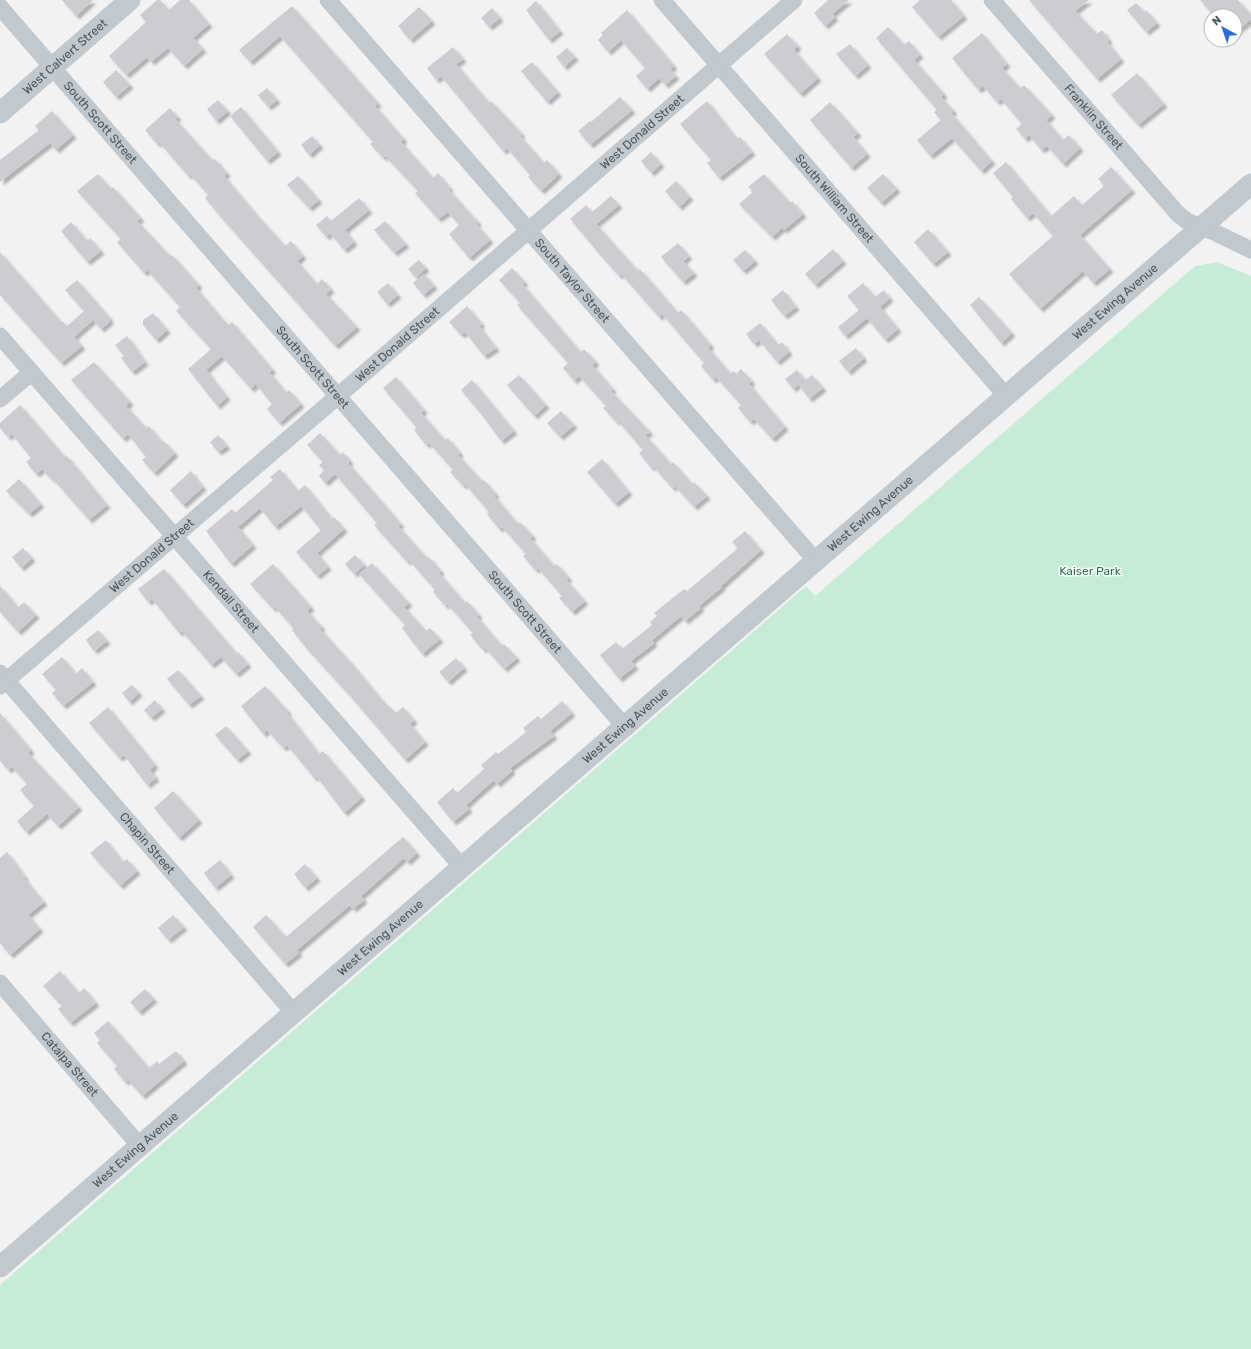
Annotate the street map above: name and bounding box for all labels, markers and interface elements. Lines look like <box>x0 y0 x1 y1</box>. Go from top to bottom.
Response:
north arrow <box>1203 8 1243 48</box>
text: N <box>1210 13 1224 28</box>
street label: West Calvert Street <box>20 16 110 97</box>
street label: South Scott Street <box>61 78 140 167</box>
street label: Franklin Street <box>1061 81 1126 153</box>
street label: West Donald Street <box>597 92 687 172</box>
street label: South William Street <box>792 151 877 246</box>
street label: South Taylor Street <box>532 236 613 326</box>
street label: West Ewing Avenue <box>1069 261 1161 342</box>
street label: West Donald Street <box>352 304 442 385</box>
street label: South Scott Street <box>273 323 352 412</box>
street label: West Ewing Avenue <box>825 473 916 555</box>
street label: West Donald Street <box>107 516 197 596</box>
park label: Kaiser Park <box>1059 564 1122 578</box>
street label: Kendall Street <box>200 567 262 636</box>
street label: South Scott Street <box>486 568 565 656</box>
street label: West Ewing Avenue <box>580 685 671 767</box>
street label: Chapin Street <box>117 810 178 877</box>
street label: West Ewing Avenue <box>335 897 426 979</box>
street label: Catalpa Street <box>38 1029 101 1099</box>
street label: West Ewing Avenue <box>90 1109 181 1191</box>

